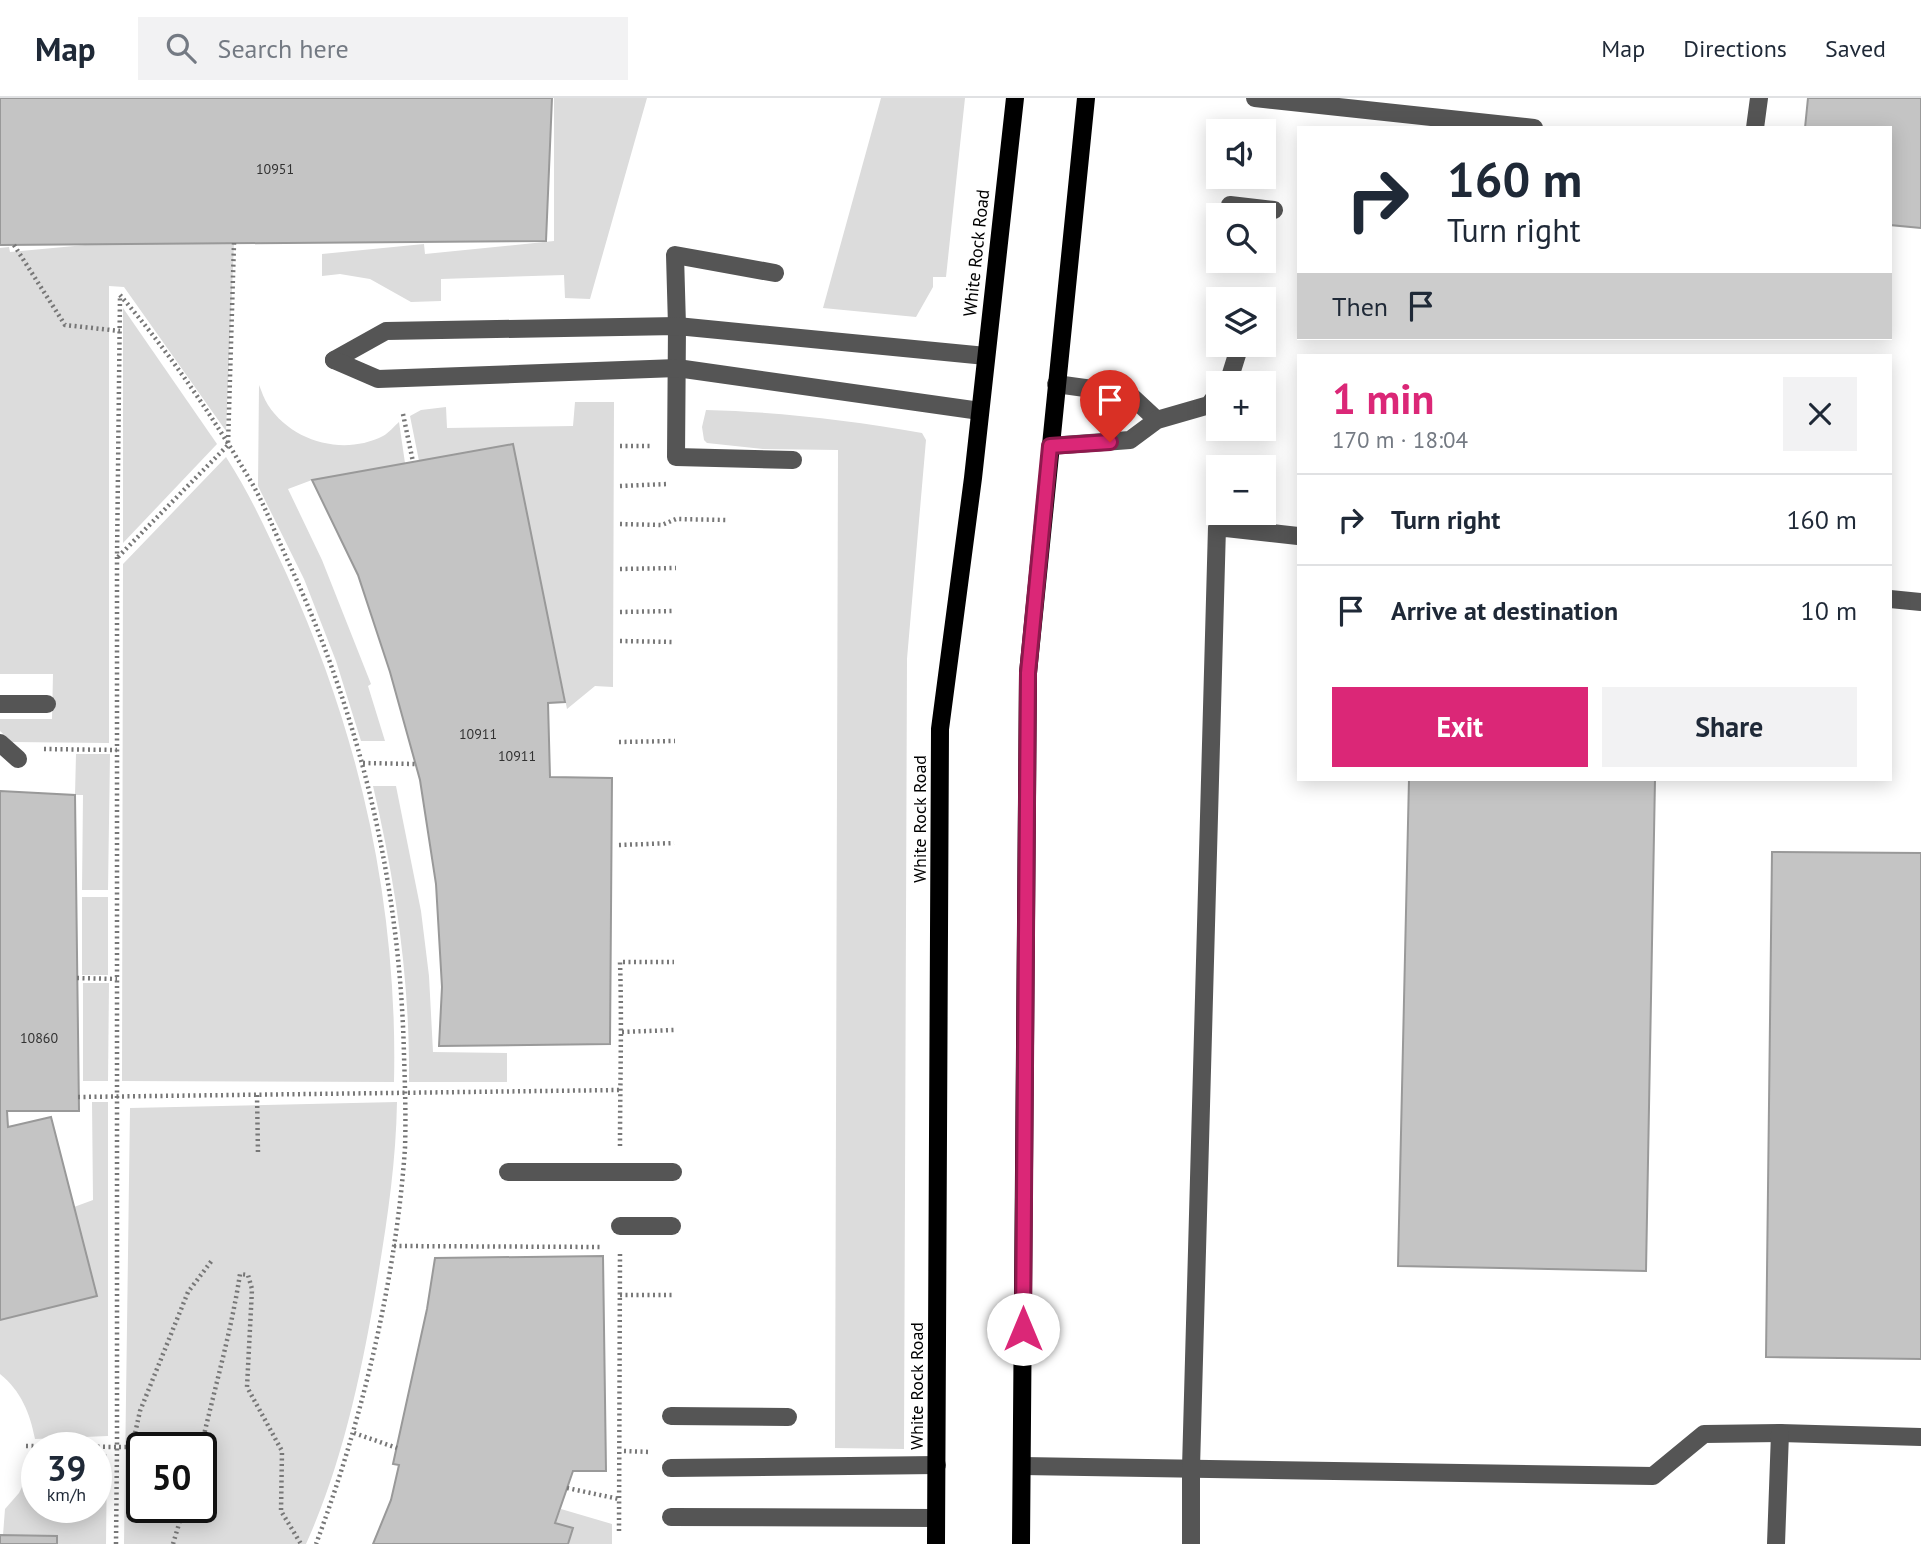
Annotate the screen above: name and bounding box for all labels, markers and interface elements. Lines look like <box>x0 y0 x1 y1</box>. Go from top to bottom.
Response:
search box <box>138 17 628 80</box>
text: Map <box>35 27 96 70</box>
icon: search <box>162 29 200 67</box>
text: Search here <box>218 32 349 65</box>
text: Map <box>1601 33 1645 64</box>
text: Directions <box>1683 33 1787 64</box>
text: Saved <box>1825 33 1886 64</box>
map controls <box>1206 119 1276 525</box>
button: sound <box>1206 119 1276 189</box>
text: 160 m <box>1447 147 1582 211</box>
icon: right <box>1332 154 1423 245</box>
house number: 10951 <box>256 160 294 178</box>
street label: White Rock Road <box>958 188 994 318</box>
button: search <box>1206 203 1276 273</box>
text: Turn right <box>1447 209 1581 251</box>
button: layers <box>1206 287 1276 357</box>
icon: arrive <box>1402 287 1440 325</box>
text: Then <box>1332 290 1388 323</box>
pin <box>1080 370 1140 442</box>
button: + <box>1206 371 1276 441</box>
text: 1 min <box>1332 371 1434 426</box>
button: close <box>1783 377 1857 451</box>
icon: arrive <box>1091 381 1129 419</box>
text: 170 m · 18:04 <box>1332 425 1468 454</box>
button: − <box>1206 455 1276 525</box>
icon: right <box>1332 501 1370 539</box>
text: Turn right <box>1391 503 1500 536</box>
text: 160 m <box>1786 503 1857 536</box>
icon: arrive <box>1332 592 1370 630</box>
text: Arrive at destination <box>1391 594 1618 627</box>
text: 10 m <box>1801 594 1857 627</box>
button: Exit <box>1332 687 1588 767</box>
button: Share <box>1602 687 1857 767</box>
house number: 10911 <box>459 725 497 743</box>
house number: 10911 <box>498 747 536 765</box>
street label: White Rock Road <box>908 755 931 883</box>
house number: 10860 <box>20 1029 58 1047</box>
position arrow <box>986 1292 1060 1366</box>
street label: White Rock Road <box>905 1322 928 1450</box>
speed limit sign: 50 <box>126 1432 217 1523</box>
text: 39 <box>47 1445 86 1491</box>
text: km/h <box>47 1483 86 1506</box>

